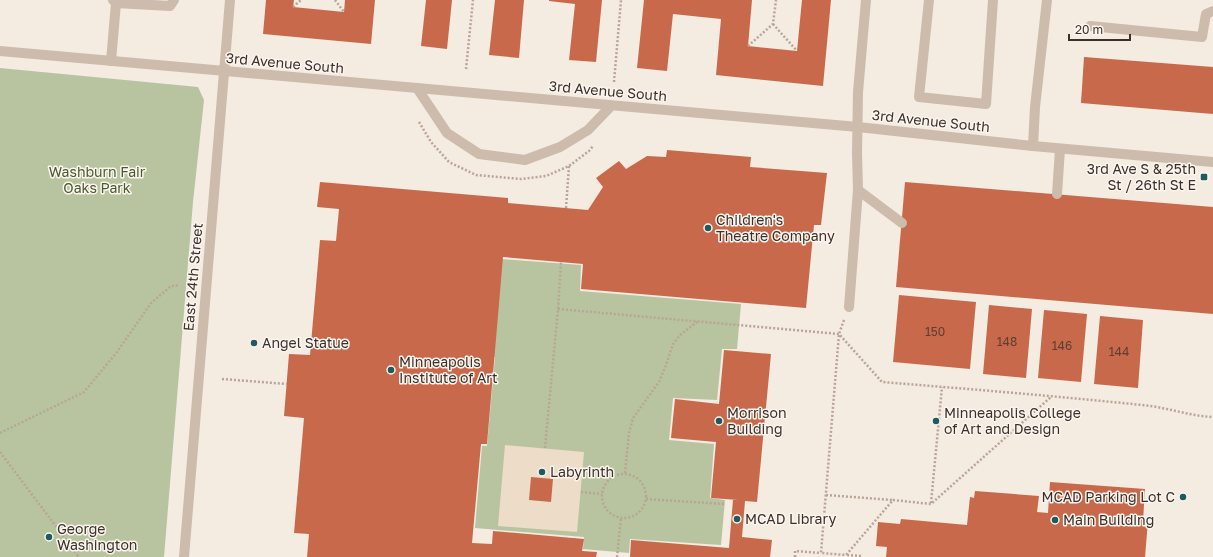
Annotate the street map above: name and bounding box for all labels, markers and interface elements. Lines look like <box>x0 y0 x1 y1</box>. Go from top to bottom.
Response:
scale bar <box>1069 16 1130 42</box>
text: 20 m <box>1075 22 1103 37</box>
street label: 3rd Avenue South <box>225 49 345 76</box>
street label: 3rd Avenue South <box>548 77 668 104</box>
street label: 3rd Avenue South <box>871 106 991 135</box>
place label: 3rd Ave S & 25th St / 26th St E <box>1087 160 1196 193</box>
park label: Washburn Fair Oaks Park <box>49 163 146 196</box>
marker: 3rd Ave S & 25th St / 26th St E <box>1199 172 1209 182</box>
place label: Children's Theatre Company <box>716 211 835 244</box>
street label: East 24th Street <box>179 222 206 332</box>
marker: Children's Theatre Company <box>703 223 713 233</box>
house number: 150 <box>925 324 945 339</box>
place label: Angel Statue <box>262 334 349 351</box>
house number: 148 <box>997 334 1017 349</box>
marker: Angel Statue <box>249 338 259 348</box>
house number: 146 <box>1052 338 1072 353</box>
house number: 144 <box>1109 344 1129 359</box>
place label: Minneapolis Institute of Art <box>399 353 498 386</box>
marker: Minneapolis Institute of Art <box>386 365 396 375</box>
place label: Morrison Building <box>727 404 787 437</box>
place label: Minneapolis College of Art and Design <box>944 404 1081 437</box>
marker: Morrison Building <box>714 416 724 426</box>
marker: Minneapolis College of Art and Design <box>931 416 941 426</box>
place label: Labyrinth <box>550 463 614 480</box>
marker: Labyrinth <box>537 467 547 477</box>
place label: MCAD Parking Lot C <box>1041 488 1175 505</box>
marker: MCAD Parking Lot C <box>1178 492 1188 502</box>
place label: MCAD Library <box>745 510 836 527</box>
place label: Main Building <box>1063 511 1154 528</box>
marker: MCAD Library <box>732 514 742 524</box>
marker: Main Building <box>1050 515 1060 525</box>
place label: George Washington <box>57 520 137 553</box>
marker: George Washington <box>44 532 54 542</box>

